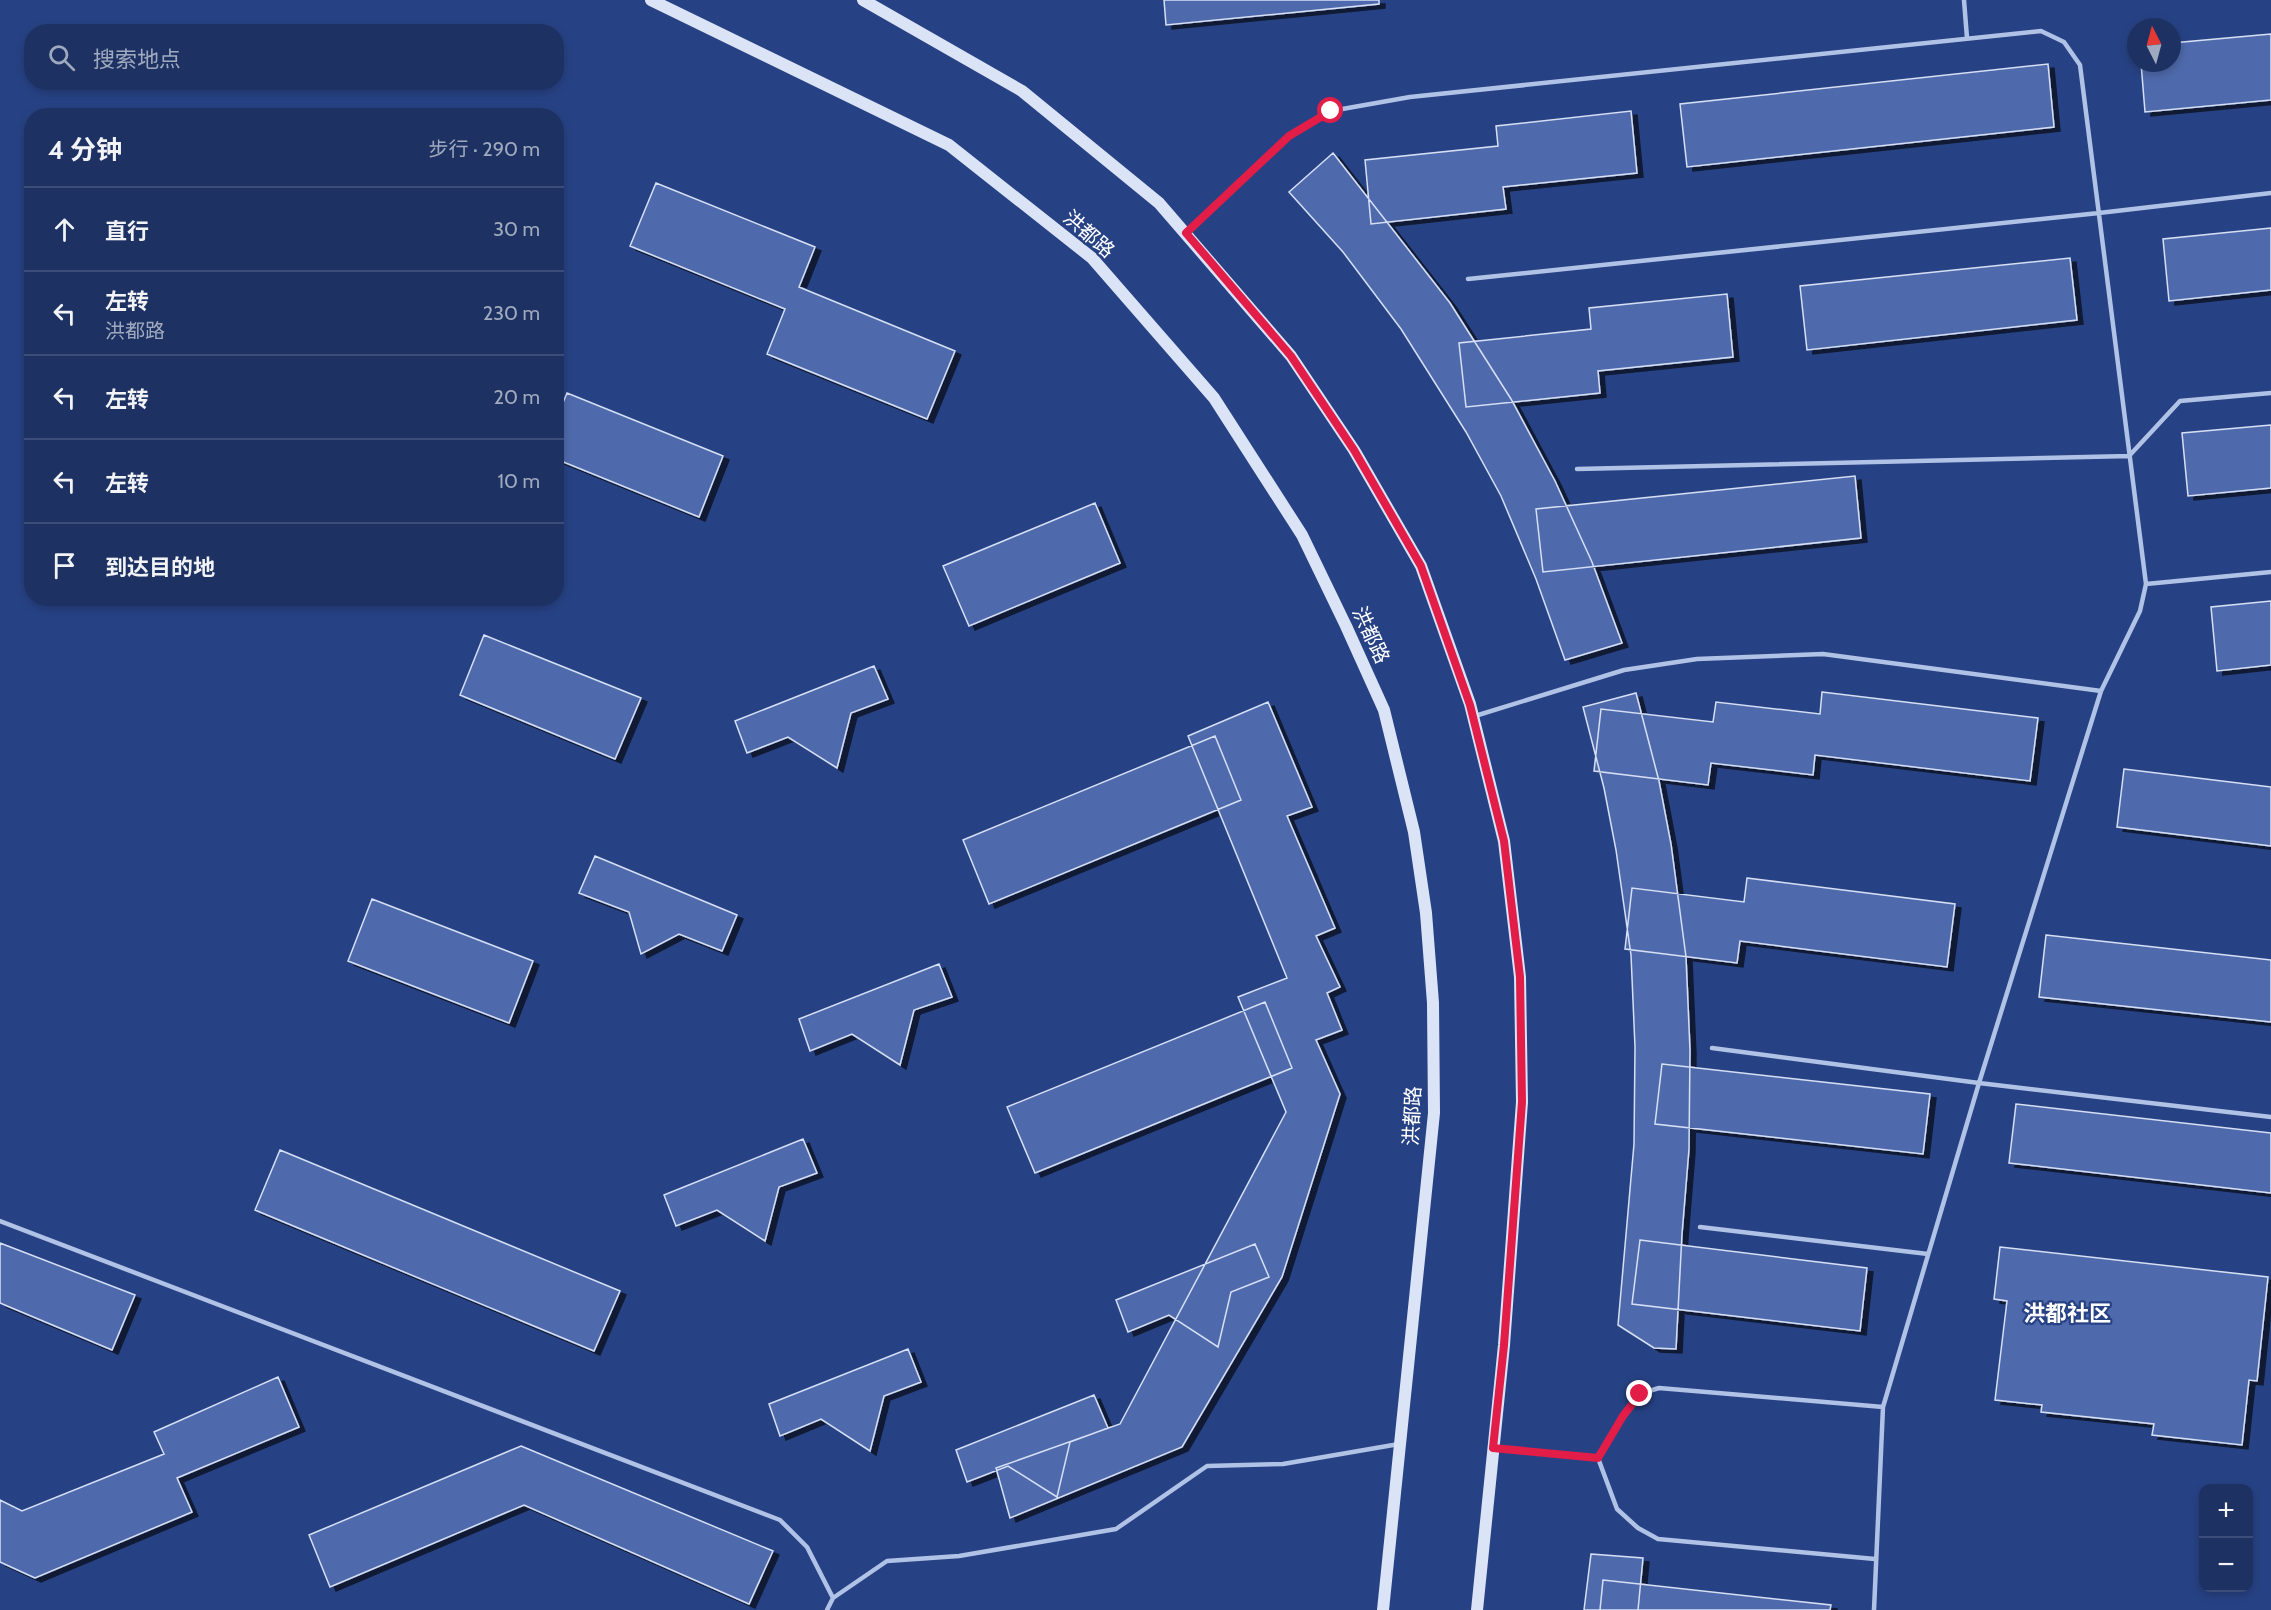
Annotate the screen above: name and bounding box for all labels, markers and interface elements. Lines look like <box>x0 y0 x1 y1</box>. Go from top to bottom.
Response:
north arrow <box>2127 18 2181 72</box>
search box <box>24 24 564 90</box>
icon: search <box>45 41 78 74</box>
text: 搜索地点 <box>93 46 181 73</box>
route start <box>1317 97 1343 123</box>
text: 4 分钟 <box>48 134 122 166</box>
text: 步行 · 290 m <box>428 137 540 161</box>
street label: 洪都路 <box>1058 205 1120 263</box>
icon: ahead <box>48 213 81 246</box>
text: 30 m <box>493 217 540 241</box>
text: 直行 <box>105 218 149 245</box>
text: 左转 <box>105 288 149 315</box>
icon: left <box>48 297 81 330</box>
text: 230 m <box>483 301 540 325</box>
text: 洪都路 <box>105 319 165 343</box>
icon: left <box>48 381 81 414</box>
text: 20 m <box>494 385 540 409</box>
text: 左转 <box>105 386 149 413</box>
icon: left <box>48 465 81 498</box>
text: 10 m <box>497 469 540 493</box>
text: 左转 <box>105 470 149 497</box>
icon: arrive <box>48 549 81 582</box>
text: 到达目的地 <box>105 554 215 581</box>
street label: 洪都路 <box>1347 603 1395 667</box>
street label: 洪都路 <box>1398 1085 1426 1147</box>
district label: 洪都社区 <box>2023 1300 2111 1327</box>
route end <box>1626 1380 1652 1406</box>
map controls <box>2199 1484 2253 1592</box>
button: + <box>2199 1484 2253 1538</box>
button: − <box>2199 1538 2253 1592</box>

